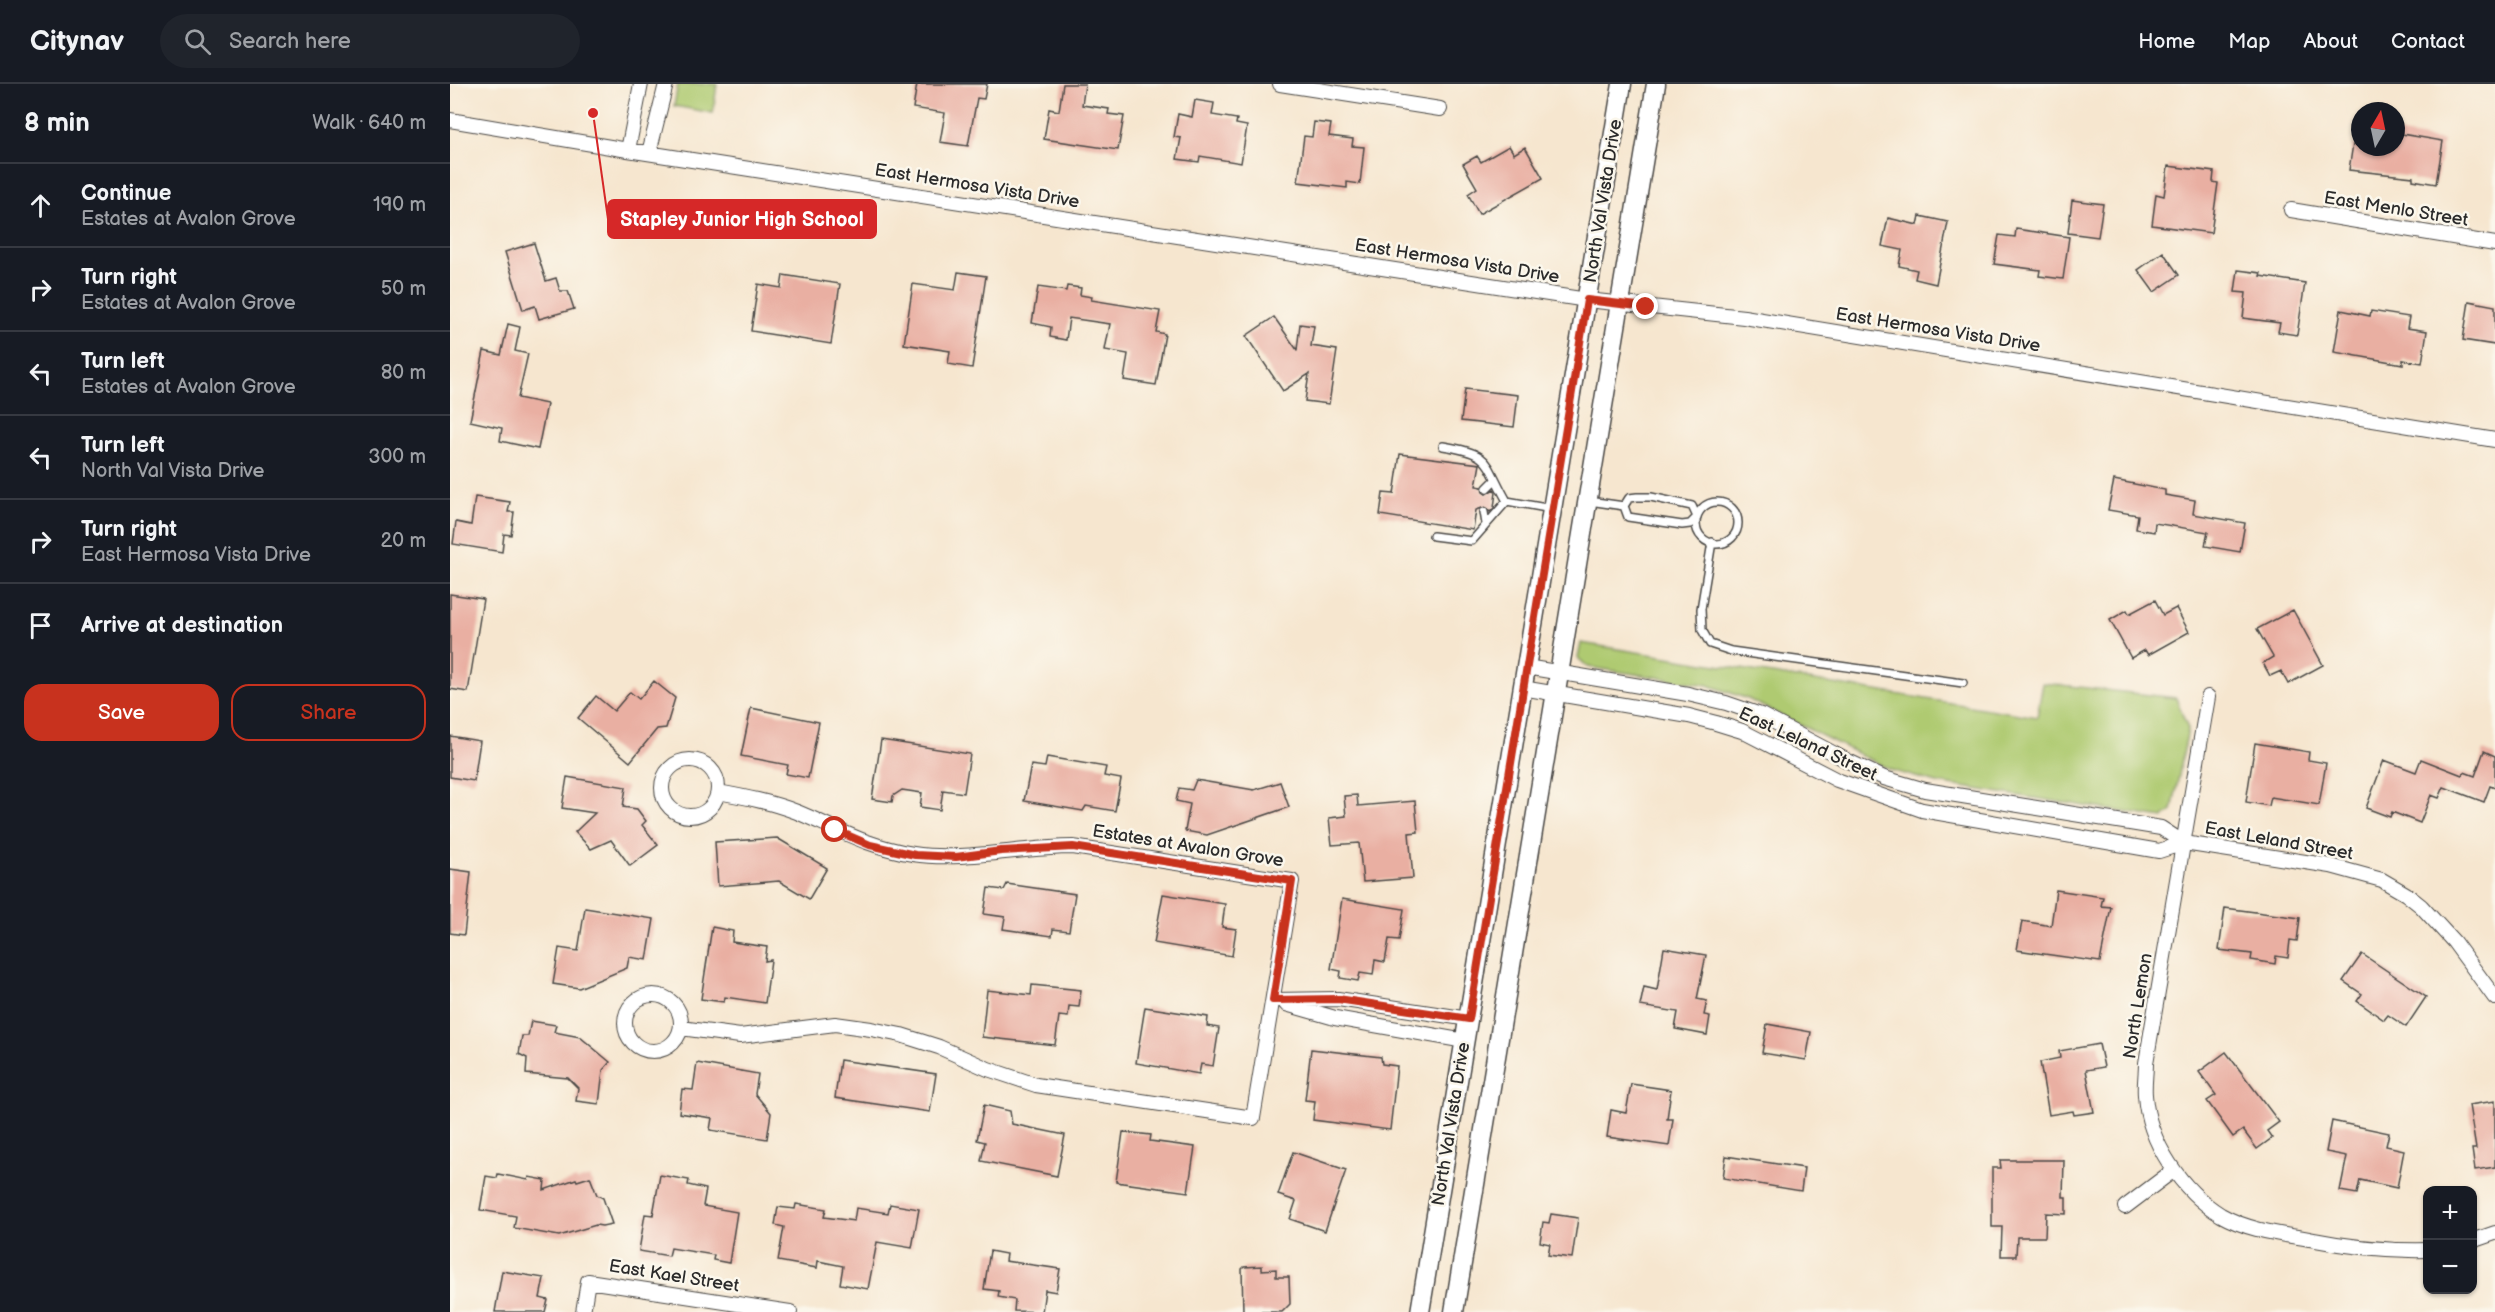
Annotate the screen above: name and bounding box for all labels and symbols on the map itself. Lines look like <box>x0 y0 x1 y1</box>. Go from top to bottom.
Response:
north arrow <box>2351 102 2405 156</box>
street label: North Val Vista Drive <box>1580 118 1626 284</box>
street label: East Hermosa Vista Drive <box>873 159 1081 213</box>
street label: East Menlo Street <box>2322 187 2470 231</box>
callout: Stapley Junior High School <box>608 200 876 238</box>
text: Stapley Junior High School <box>620 208 864 232</box>
street label: East Hermosa Vista Drive <box>1353 234 1561 288</box>
route end <box>1632 293 1658 319</box>
street label: East Hermosa Vista Drive <box>1834 303 2042 357</box>
street label: East Leland Street <box>1735 703 1881 785</box>
route start <box>821 816 847 842</box>
street label: East Leland Street <box>2203 818 2355 864</box>
street label: Estates at Avalon Grove <box>1091 821 1285 872</box>
street label: North Lemon <box>2119 952 2157 1060</box>
street label: North Val Vista Drive <box>1428 1041 1474 1207</box>
street label: East Kael Street <box>607 1255 741 1297</box>

